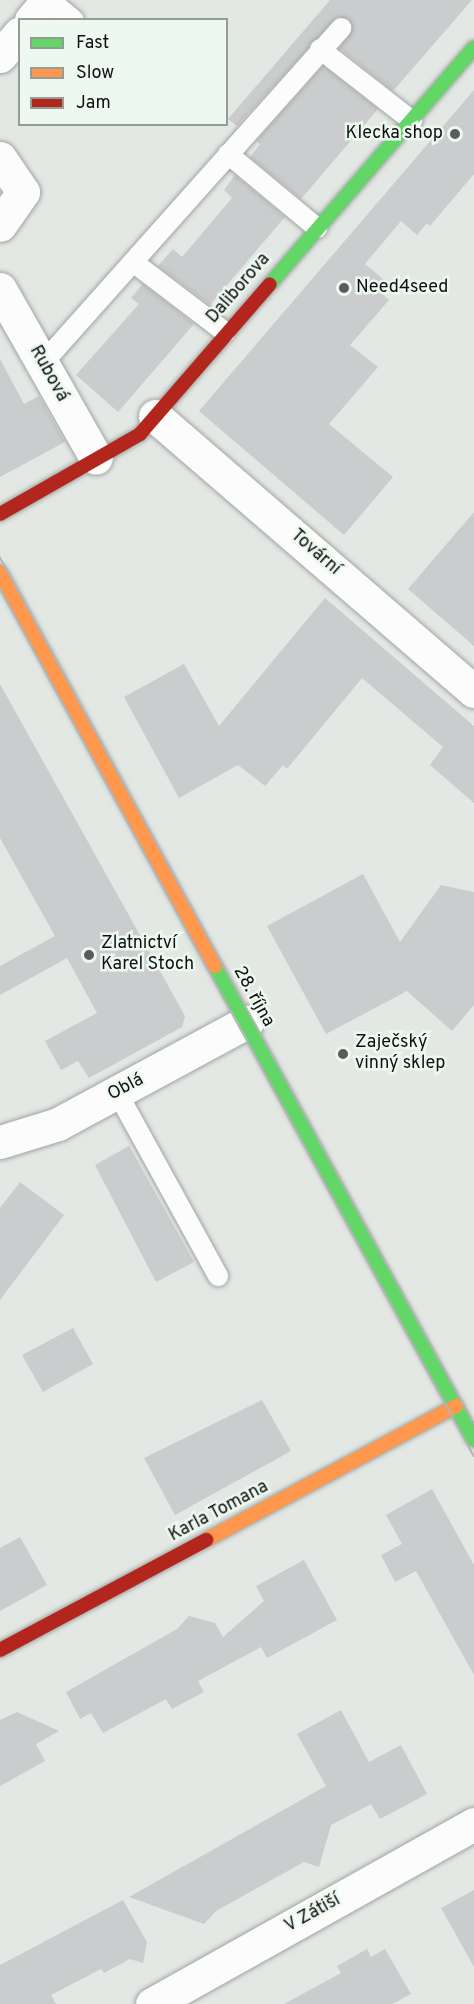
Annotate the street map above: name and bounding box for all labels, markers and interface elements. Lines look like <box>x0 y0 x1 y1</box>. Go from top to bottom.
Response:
legend <box>18 18 228 126</box>
text: Fast <box>76 32 109 55</box>
text: Slow <box>76 62 114 85</box>
text: Jam <box>76 92 111 115</box>
place label: Klecka shop <box>346 123 443 145</box>
marker: Klecka shop <box>448 127 462 141</box>
street label: Daliborova <box>203 250 275 328</box>
place label: Need4seed <box>356 277 448 299</box>
marker: Need4seed <box>337 281 351 295</box>
street label: Rubová <box>24 342 72 406</box>
street label: Tovární <box>286 525 344 581</box>
place label: Zlatnictví Karel Stoch <box>101 934 194 976</box>
marker: Zlatnictví Karel Stoch <box>82 948 96 962</box>
street label: 28. října <box>228 963 278 1031</box>
place label: Zaječský vinný sklep <box>355 1033 445 1076</box>
marker: Zaječský vinný sklep <box>336 1047 350 1061</box>
street label: Oblá <box>104 1070 148 1106</box>
street label: Karla Tomana <box>165 1477 273 1547</box>
street label: V Zátiší <box>281 1890 345 1938</box>

